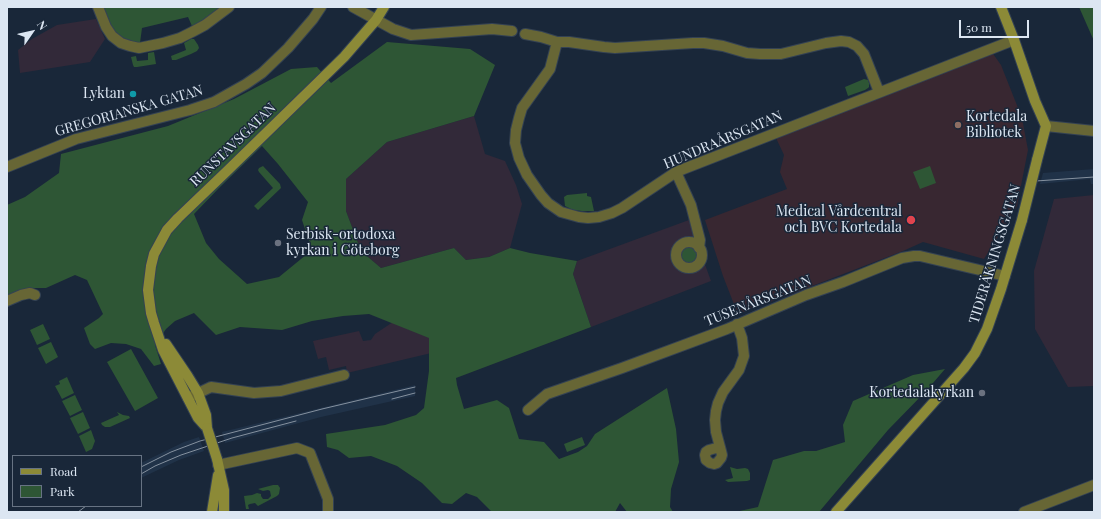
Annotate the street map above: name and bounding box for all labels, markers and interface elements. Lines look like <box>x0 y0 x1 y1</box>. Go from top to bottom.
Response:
north arrow <box>12 12 52 52</box>
scale bar <box>961 12 1031 38</box>
text: N <box>34 18 51 32</box>
text: 50 m <box>966 19 992 35</box>
street label: GREGORIANSKA GATAN <box>53 82 205 140</box>
place label: Lyktan <box>83 86 125 102</box>
marker: Lyktan <box>128 89 138 99</box>
street label: RUNSTAVSGATAN <box>187 100 279 190</box>
street label: HUNDRAÅRSGATAN <box>661 107 785 173</box>
place label: Kortedala Bibliotek <box>966 109 1027 142</box>
marker: Kortedala Bibliotek <box>953 120 963 130</box>
street label: TIDERÄKNINGSGATAN <box>966 182 1024 326</box>
place label: Medical Vårdcentral och BVC Kortedala <box>776 204 902 236</box>
marker: Medical Vårdcentral och BVC Kortedala <box>905 214 917 226</box>
place label: Serbisk-ortodoxa kyrkan i Göteborg <box>286 227 399 260</box>
marker: Serbisk-ortodoxa kyrkan i Göteborg <box>273 238 283 248</box>
street label: TUSENÅRSGATAN <box>702 272 814 330</box>
place label: Kortedalakyrkan <box>869 385 974 401</box>
marker: Kortedalakyrkan <box>977 388 987 398</box>
legend <box>12 455 142 507</box>
text: Road <box>50 463 77 479</box>
text: Park <box>50 483 75 499</box>

